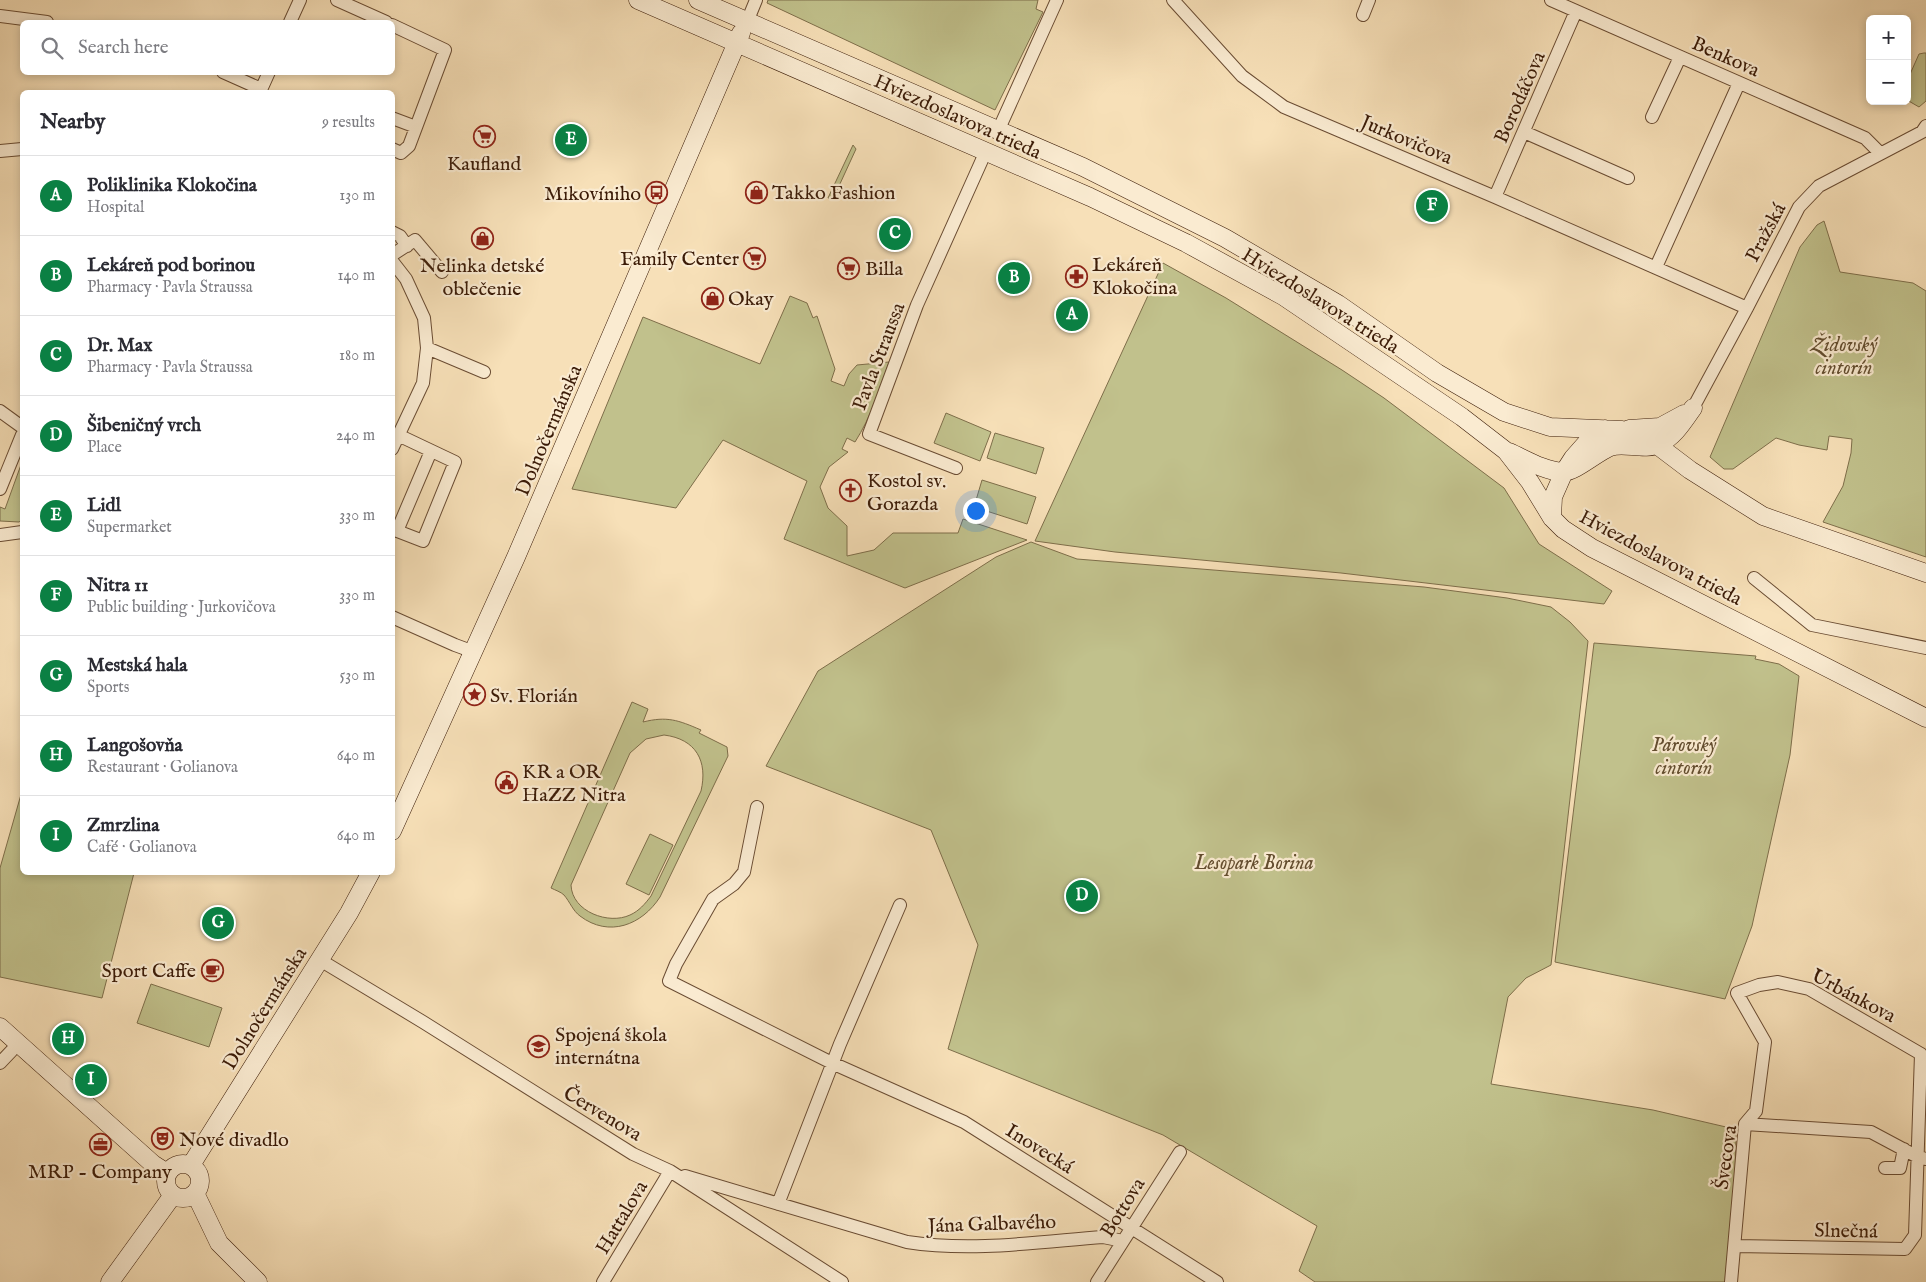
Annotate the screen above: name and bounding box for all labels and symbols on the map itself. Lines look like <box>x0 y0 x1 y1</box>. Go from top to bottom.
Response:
street label: Benkova <box>1688 31 1764 84</box>
street label: Borodáčova <box>1489 47 1552 147</box>
street label: Hviezdoslavova trieda <box>870 69 1045 166</box>
street label: Jurkovičova <box>1355 109 1456 171</box>
pin: E <box>555 121 587 159</box>
supermarket icon: Kaufland <box>472 125 496 149</box>
place label: Kaufland <box>447 152 521 177</box>
shop icon: Takko Fashion <box>744 180 768 204</box>
bus stop icon: Mikovíniho <box>645 181 669 205</box>
place label: Takko Fashion <box>772 181 896 206</box>
place label: Mikovíniho <box>544 182 641 207</box>
pin: F <box>1416 187 1448 225</box>
street label: Pražská <box>1740 199 1792 266</box>
pin: C <box>879 215 911 253</box>
shop icon: Nelinka detské oblečenie <box>470 227 494 251</box>
street label: Hviezdoslavova trieda <box>1237 243 1404 360</box>
supermarket icon: Family Center <box>743 246 767 270</box>
place label: Family Center <box>620 247 740 272</box>
place label: Lekáreň Klokočina <box>1092 253 1177 301</box>
place label: Nelinka detské oblečenie <box>420 254 544 302</box>
supermarket icon: Billa <box>837 256 861 280</box>
place label: Billa <box>865 257 904 282</box>
pin: B <box>998 259 1030 297</box>
pharmacy icon: Lekáreň Klokočina <box>1064 264 1088 288</box>
shop icon: Okay <box>700 286 724 310</box>
place label: Okay <box>728 287 774 312</box>
pin: A <box>1056 296 1088 334</box>
street label: Pavla Straussa <box>847 299 911 414</box>
park label: Židovský cintorín <box>1809 332 1879 381</box>
street label: Dolnočermánska <box>511 361 588 500</box>
place label: Kostol sv. Gorazda <box>867 469 946 517</box>
church icon: Kostol sv. Gorazda <box>839 479 863 503</box>
your location <box>963 498 989 524</box>
street label: Hviezdoslavova trieda <box>1575 505 1746 612</box>
place icon: Sv. Florián <box>462 683 486 707</box>
place label: Sv. Florián <box>490 684 578 709</box>
park label: Párovský cintorín <box>1652 733 1718 781</box>
place label: KR a OR HaZZ Nitra <box>522 760 626 808</box>
public building icon: KR a OR HaZZ Nitra <box>494 771 518 795</box>
park label: Lesopark Borina <box>1193 851 1314 876</box>
pin: D <box>1066 877 1098 915</box>
pin: G <box>202 904 234 942</box>
street label: Dolnočermánska <box>218 943 313 1075</box>
cafe icon: Sport Caffe <box>200 958 224 982</box>
place label: Sport Caffe <box>102 959 196 984</box>
street label: Urbánkova <box>1807 964 1900 1029</box>
pin: H <box>52 1020 84 1058</box>
place label: Spojená škola internátna <box>555 1023 667 1071</box>
school or university icon: Spojená škola internátna <box>527 1034 551 1058</box>
pin: I <box>75 1061 107 1099</box>
street label: Červenova <box>558 1081 646 1148</box>
street label: Inovecká <box>1000 1119 1078 1180</box>
street label: Švecova <box>1710 1123 1743 1191</box>
theatre icon: Nové divadlo <box>151 1127 175 1151</box>
place label: Nové divadlo <box>179 1128 289 1153</box>
office icon: MRP - Company <box>88 1133 112 1157</box>
place label: MRP - Company <box>28 1160 172 1185</box>
street label: Bottova <box>1095 1173 1151 1242</box>
street label: Hattalova <box>591 1176 654 1259</box>
street label: Jána Galbavého <box>925 1210 1057 1239</box>
street label: Slnečná <box>1814 1218 1878 1245</box>

